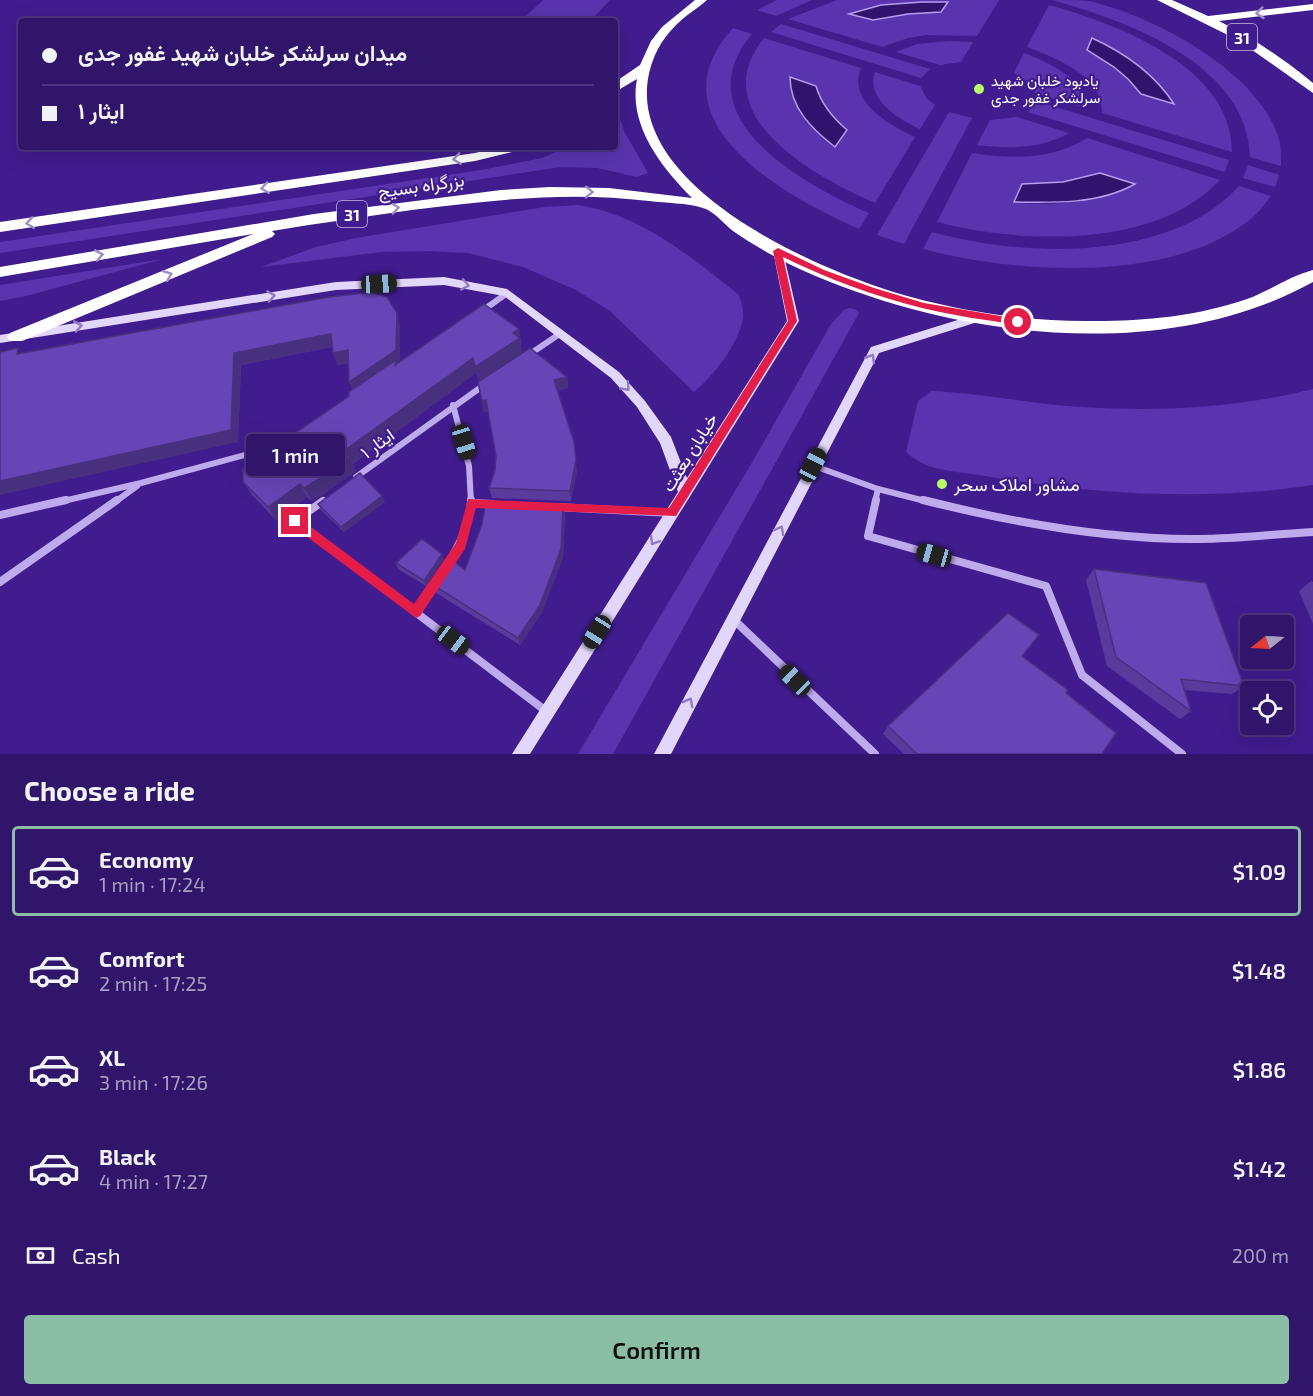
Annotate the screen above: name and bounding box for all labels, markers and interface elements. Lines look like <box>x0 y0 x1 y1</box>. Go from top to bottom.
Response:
one-way arrow <box>1256 6 1265 19</box>
road number: 31 <box>1227 24 1257 50</box>
text: میدان سرلشکر خلبان شهید غفور جدی <box>78 39 407 65</box>
place label: یادبود خلبان شهید سرلشکر غفور جدی <box>991 71 1101 108</box>
marker: یادبود خلبان شهید سرلشکر غفور جدی <box>972 82 986 96</box>
text: ایثار ۱ <box>78 97 125 123</box>
one-way arrow <box>453 153 462 165</box>
street label: بزرگراه بسیج <box>376 168 466 204</box>
one-way arrow <box>260 181 270 194</box>
one-way arrow <box>585 185 594 198</box>
road number: 31 <box>337 201 367 227</box>
one-way arrow <box>391 202 400 215</box>
one-way arrow <box>26 216 35 228</box>
one-way arrow <box>94 250 104 262</box>
one-way arrow <box>162 270 173 282</box>
car <box>361 274 397 294</box>
one-way arrow <box>459 278 469 291</box>
one-way arrow <box>266 290 276 303</box>
route start <box>1004 308 1031 335</box>
one-way arrow <box>74 321 83 333</box>
one-way arrow <box>864 354 876 364</box>
one-way arrow <box>619 381 630 391</box>
street label: خیابان بعثت <box>656 409 722 495</box>
car <box>450 422 478 462</box>
street label: ایثار ۱ <box>356 423 399 464</box>
callout: 1 min <box>246 434 344 476</box>
text: 1 min <box>272 443 319 467</box>
car <box>797 445 829 485</box>
place label: مشاور املاک سحر <box>953 473 1080 496</box>
marker: مشاور املاک سحر <box>935 477 949 491</box>
route end <box>281 507 308 534</box>
one-way arrow <box>772 525 784 536</box>
one-way arrow <box>650 535 662 545</box>
car <box>914 541 954 569</box>
car <box>580 612 614 652</box>
north arrow <box>1240 615 1294 669</box>
map controls <box>1240 615 1294 735</box>
car <box>433 622 473 658</box>
car <box>776 661 814 699</box>
button: locate <box>1240 681 1294 735</box>
one-way arrow <box>682 698 693 709</box>
text: Choose a ride <box>24 774 195 806</box>
icon: car <box>27 844 81 898</box>
text: Economy <box>99 846 194 872</box>
text: $1.09 <box>1233 858 1286 884</box>
text: 1 min · 17:24 <box>99 872 206 896</box>
icon: car <box>27 943 81 997</box>
text: Comfort <box>99 945 184 971</box>
text: $1.48 <box>1232 957 1286 983</box>
text: 2 min · 17:25 <box>99 971 207 995</box>
icon: car <box>27 1042 81 1096</box>
text: XL <box>99 1044 125 1070</box>
text: $1.86 <box>1233 1056 1286 1082</box>
text: 3 min · 17:26 <box>99 1070 208 1094</box>
icon: car <box>27 1141 81 1195</box>
text: Black <box>99 1143 156 1169</box>
text: $1.42 <box>1233 1155 1286 1181</box>
text: 4 min · 17:27 <box>99 1169 208 1193</box>
icon: cash <box>24 1239 57 1272</box>
text: Cash <box>72 1242 121 1268</box>
text: 200 m <box>1232 1243 1289 1267</box>
button: Confirm <box>24 1315 1289 1384</box>

